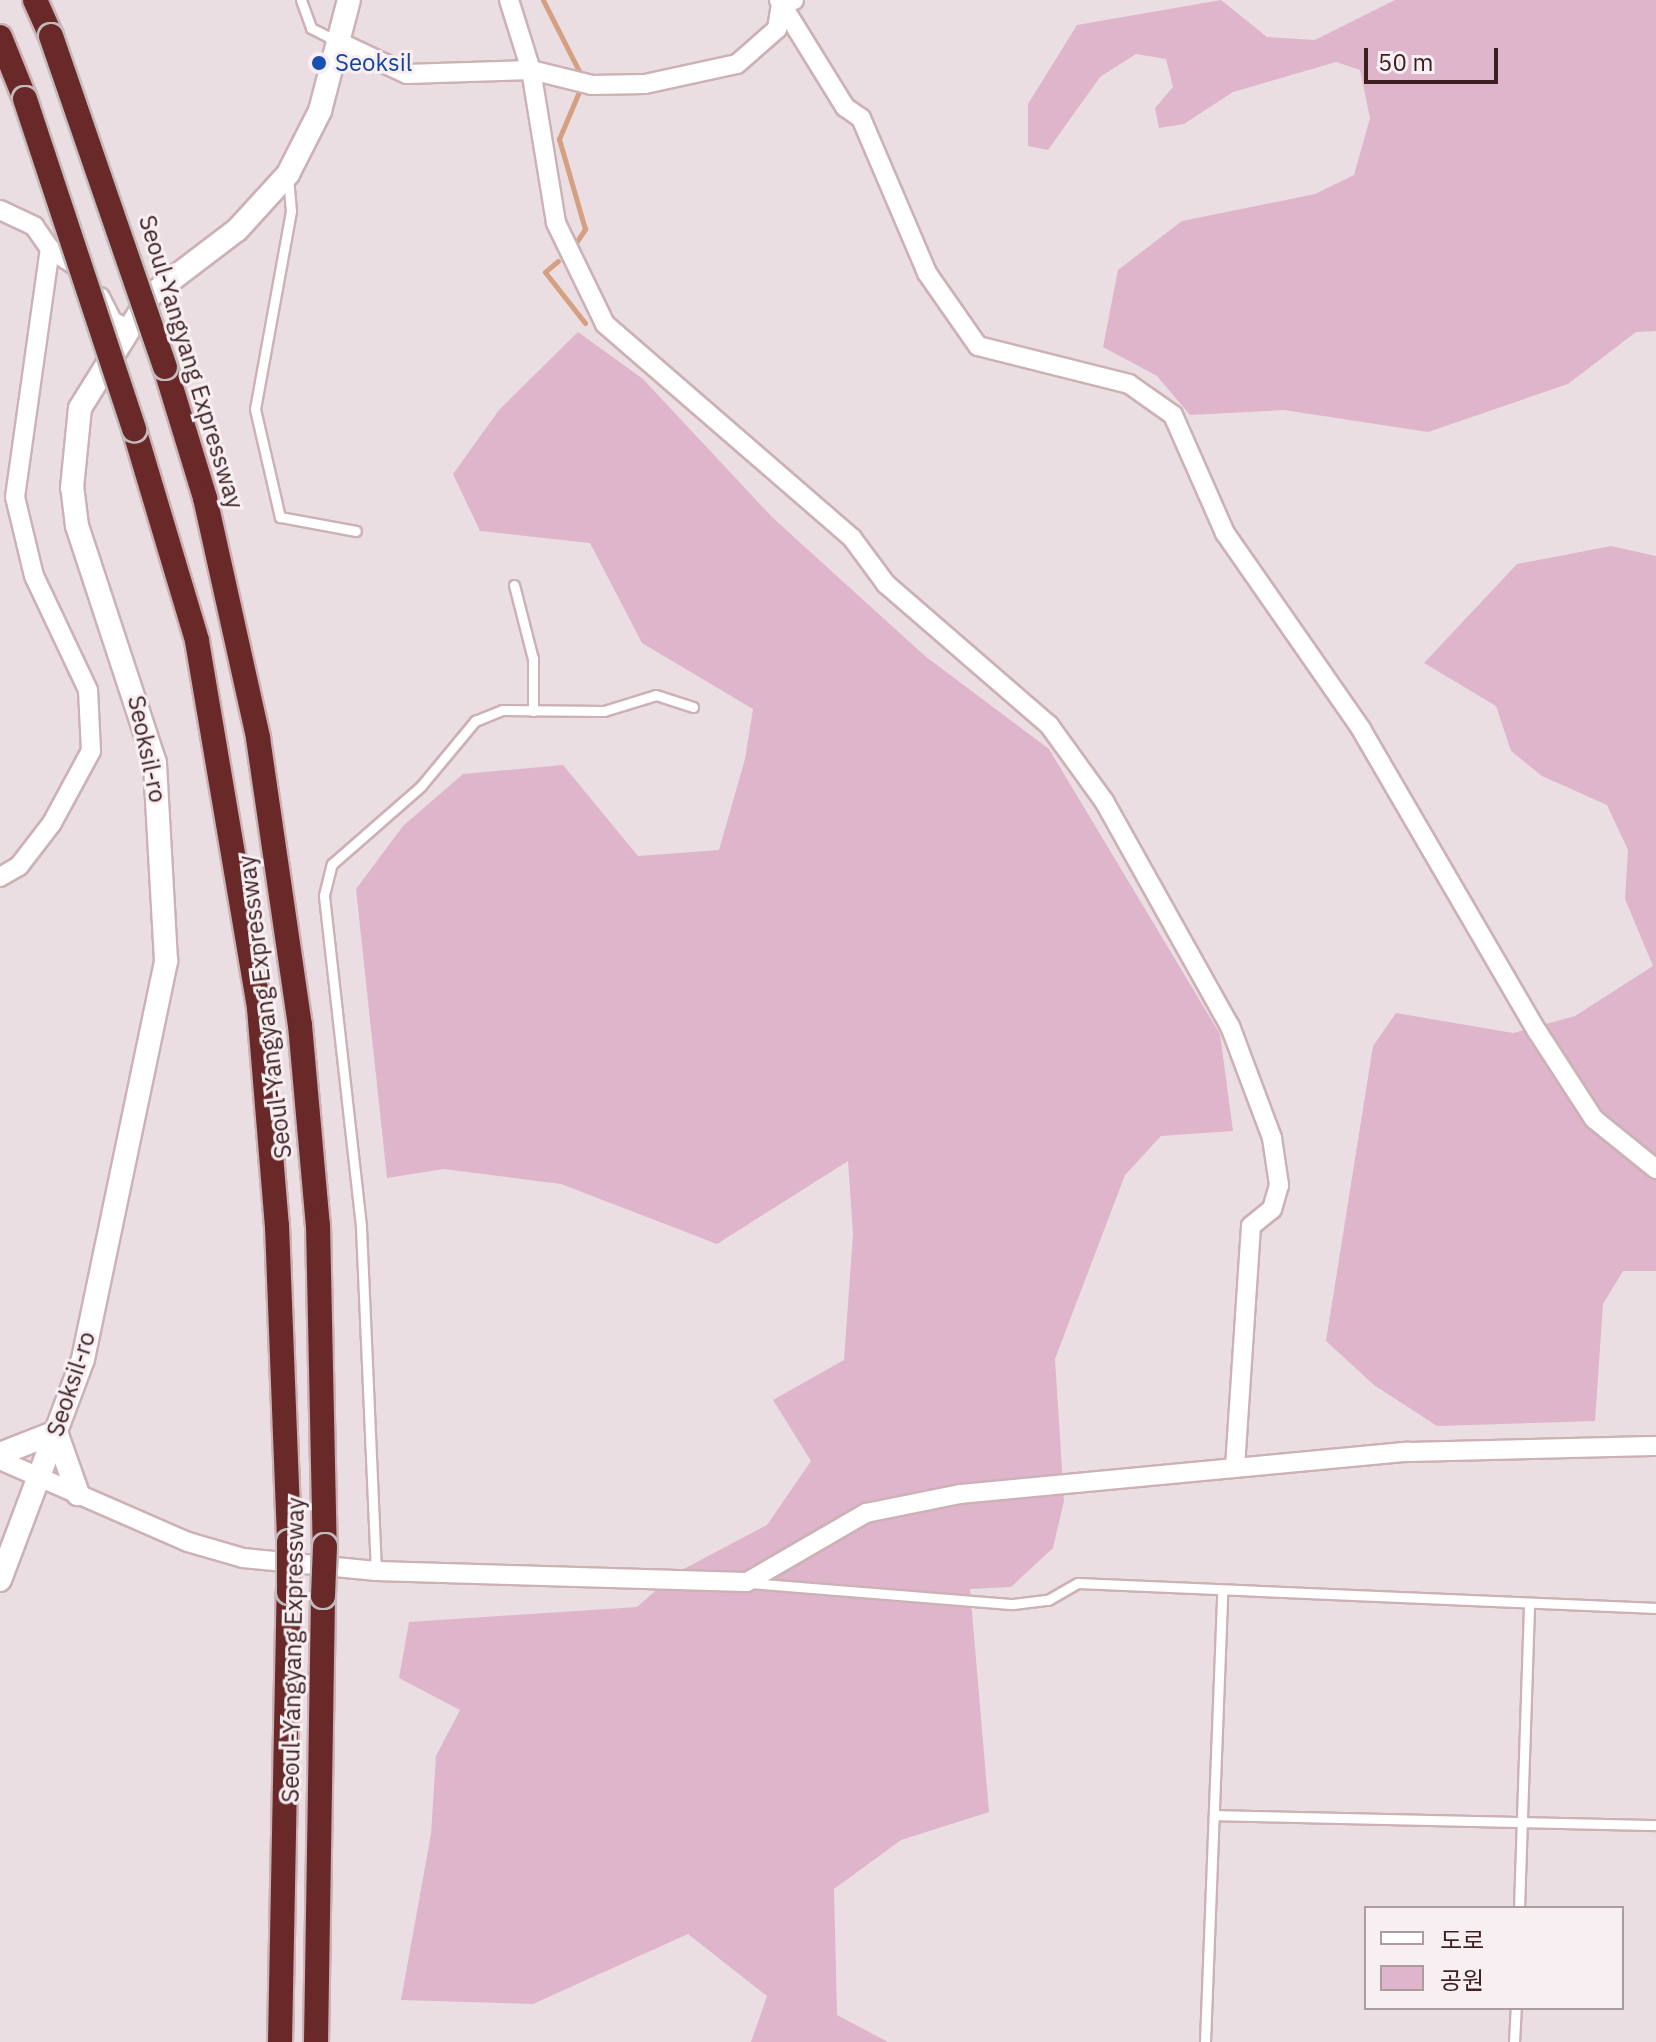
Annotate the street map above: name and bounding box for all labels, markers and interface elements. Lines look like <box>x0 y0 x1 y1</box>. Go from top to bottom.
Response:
scale bar <box>1368 32 1502 82</box>
text: 50 m <box>1378 46 1433 78</box>
place label: Seoksil <box>335 49 412 77</box>
marker: Seoksil <box>310 54 328 72</box>
street label: Seoul-Yangyang Expressway <box>133 212 249 512</box>
street label: Seoksil-ro <box>122 693 172 805</box>
street label: Seoul-Yangyang Expressway <box>232 854 298 1160</box>
street label: Seoksil-ro <box>41 1328 101 1440</box>
street label: Seoul-Yangyang Expressway <box>276 1497 310 1803</box>
legend <box>1364 1906 1624 2010</box>
text: 도로 <box>1440 1924 1484 1956</box>
text: 공원 <box>1440 1964 1484 1996</box>

